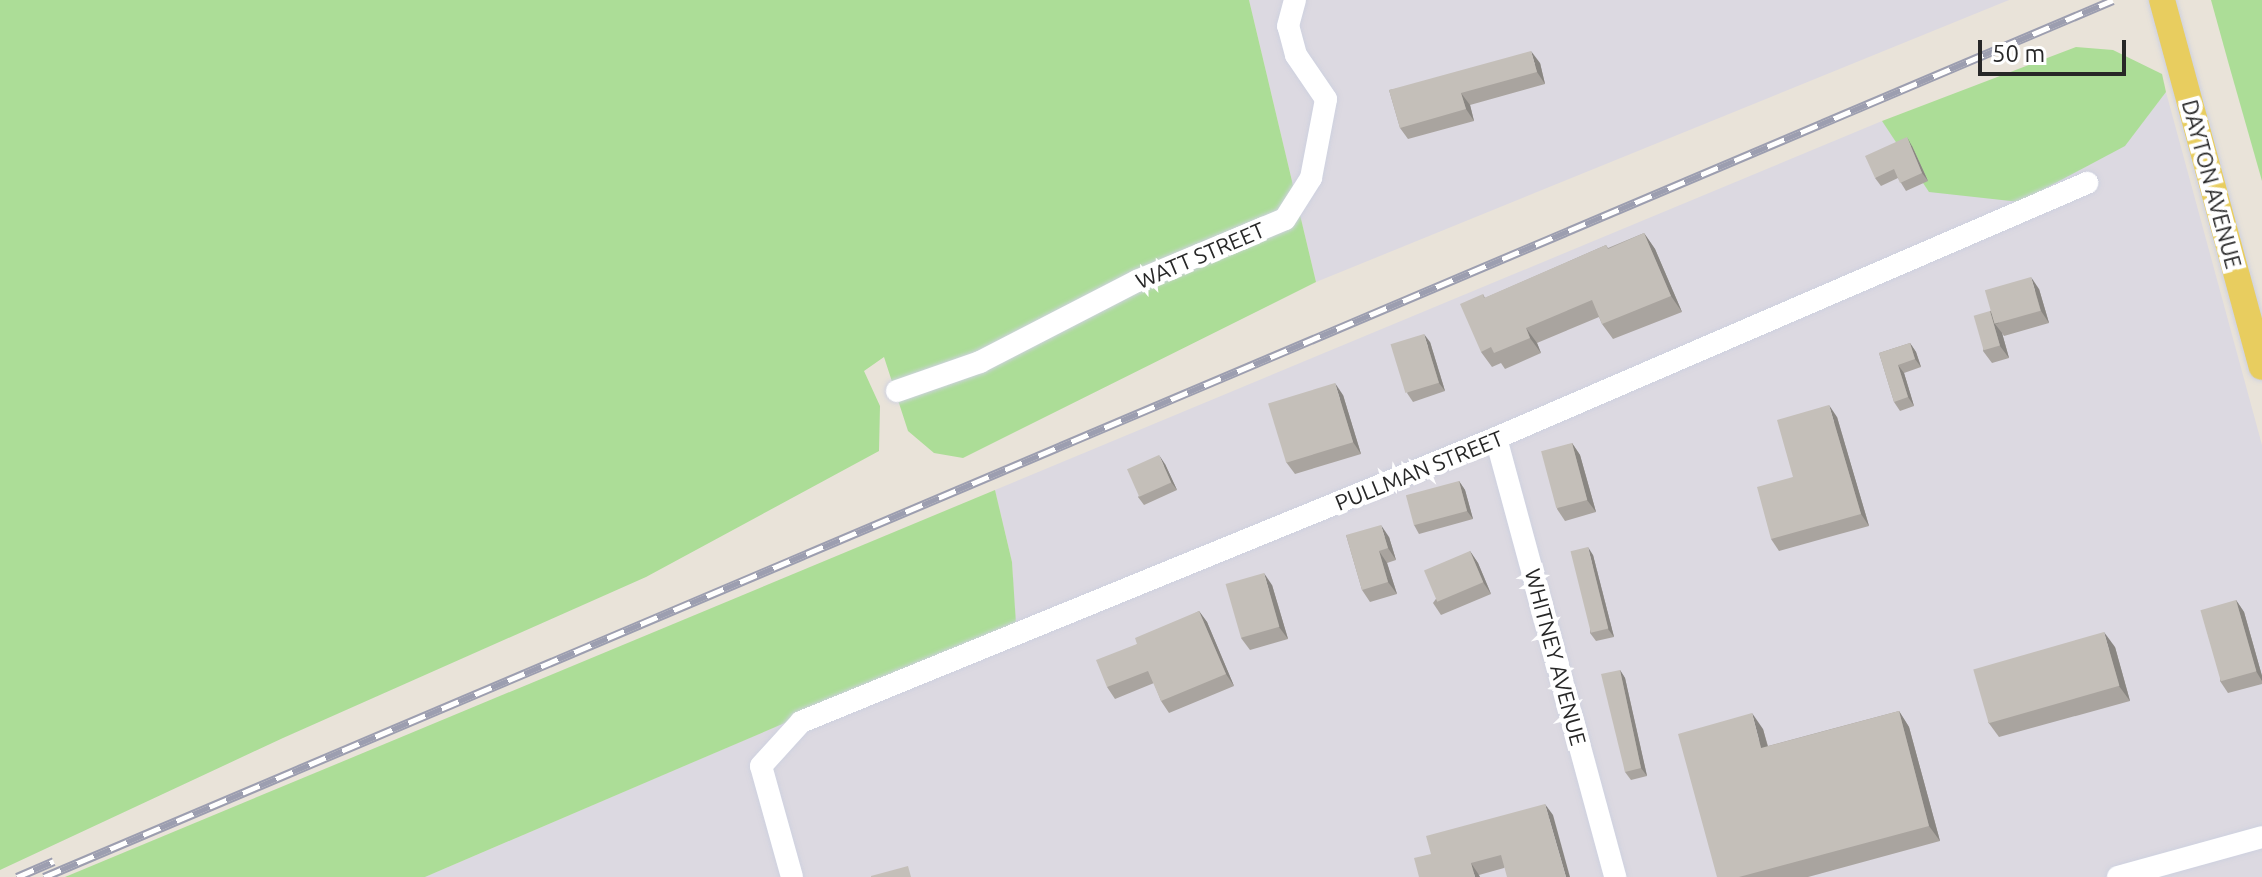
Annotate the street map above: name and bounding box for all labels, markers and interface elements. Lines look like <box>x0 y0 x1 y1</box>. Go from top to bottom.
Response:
scale bar <box>1982 24 2130 74</box>
text: 50 m <box>1992 40 2045 67</box>
street label: DAYTON AVENUE <box>2177 97 2247 271</box>
street label: WATT STREET <box>1132 216 1268 294</box>
street label: PULLMAN STREET <box>1331 424 1507 516</box>
street label: WHITNEY AVENUE <box>1520 566 1592 748</box>

